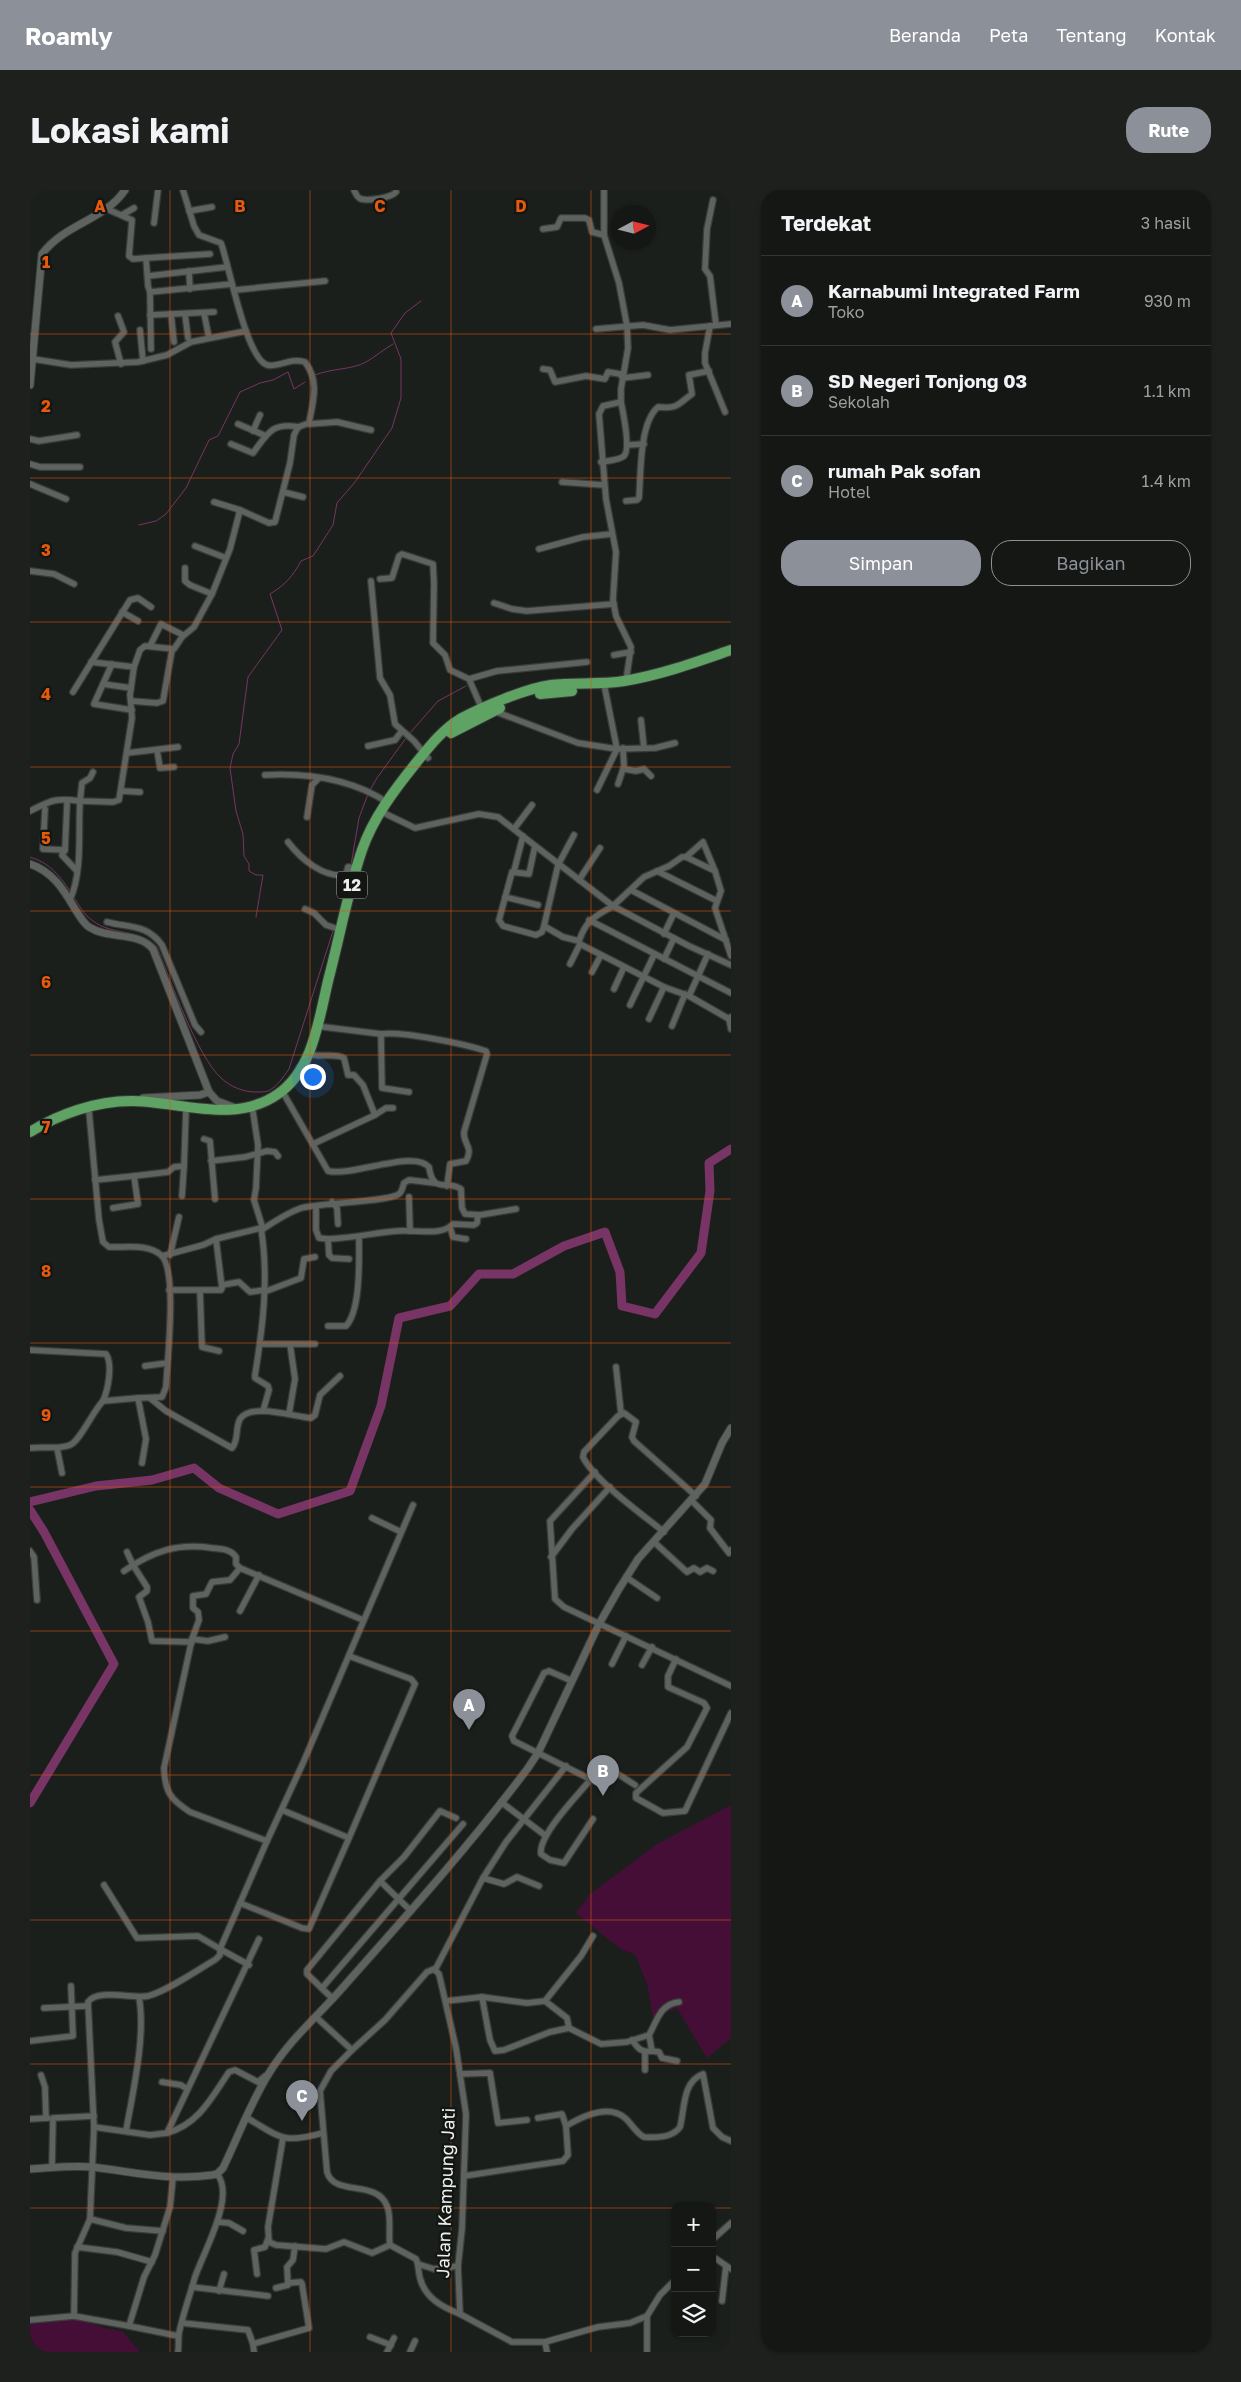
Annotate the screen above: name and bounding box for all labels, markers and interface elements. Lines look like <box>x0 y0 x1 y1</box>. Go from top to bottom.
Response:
text: Roamly <box>25 21 113 50</box>
text: Beranda <box>889 24 961 46</box>
text: Peta <box>989 24 1028 46</box>
text: Tentang <box>1056 24 1127 46</box>
text: Kontak <box>1155 24 1216 46</box>
button: Rute <box>1126 107 1211 153</box>
text: Lokasi kami <box>30 109 230 151</box>
text: A <box>94 196 106 216</box>
text: B <box>234 196 246 216</box>
text: C <box>374 196 386 216</box>
text: D <box>515 196 527 216</box>
north arrow <box>611 205 656 250</box>
text: Terdekat <box>781 210 871 236</box>
text: 3 hasil <box>1141 213 1191 233</box>
text: 1 <box>42 252 50 272</box>
text: Karnabumi Integrated Farm <box>828 279 1080 302</box>
text: A <box>791 291 803 311</box>
text: 930 m <box>1144 291 1191 311</box>
text: Toko <box>828 302 864 322</box>
text: SD Negeri Tonjong 03 <box>828 369 1027 392</box>
text: B <box>791 381 803 401</box>
text: 1.1 km <box>1143 381 1191 401</box>
text: Sekolah <box>828 392 890 412</box>
text: 2 <box>41 396 51 416</box>
text: rumah Pak sofan <box>828 459 981 482</box>
text: C <box>791 471 803 491</box>
text: 1.4 km <box>1141 471 1191 491</box>
text: Hotel <box>828 482 871 502</box>
text: 3 <box>41 540 51 560</box>
button: Simpan <box>781 540 981 586</box>
button: Bagikan <box>991 540 1191 586</box>
text: 4 <box>41 684 51 704</box>
text: 5 <box>41 828 51 848</box>
road number: 12 <box>337 872 367 898</box>
text: 6 <box>41 972 51 992</box>
your location <box>300 1064 326 1090</box>
text: 7 <box>42 1117 51 1137</box>
text: 8 <box>41 1261 51 1281</box>
text: 9 <box>41 1405 51 1425</box>
pin: A <box>453 1689 485 1730</box>
pin: B <box>587 1755 619 1796</box>
pin: C <box>286 2080 318 2121</box>
street label: Jalan Kampung Jati <box>431 2107 459 2279</box>
map controls <box>671 2202 716 2337</box>
button: + <box>671 2202 716 2247</box>
button: − <box>671 2247 716 2292</box>
button: layers <box>671 2292 716 2337</box>

